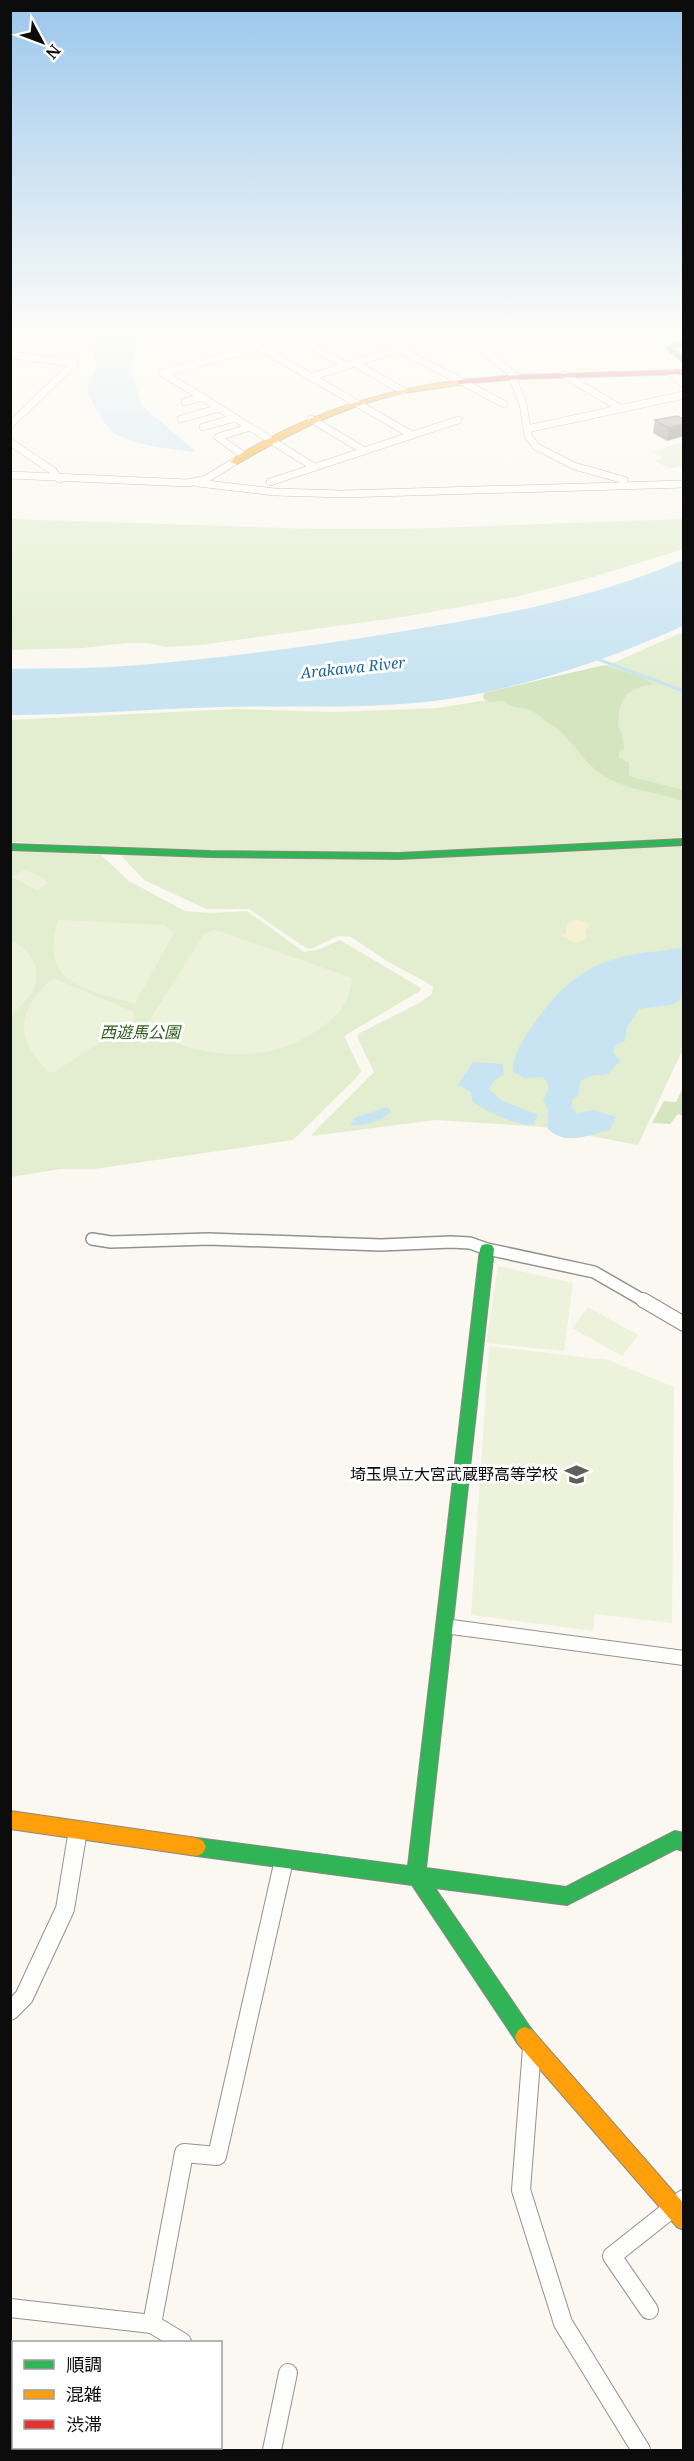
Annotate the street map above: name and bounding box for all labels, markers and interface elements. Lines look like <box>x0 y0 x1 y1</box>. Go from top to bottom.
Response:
north arrow <box>12 12 72 72</box>
text: N <box>41 40 66 64</box>
water label: Arakawa River <box>299 651 407 683</box>
park label: 西遊馬公園 <box>100 1021 182 1043</box>
school or university icon: 埼玉県立大宮武蔵野高等学校 <box>563 1461 589 1487</box>
place label: 埼玉県立大宮武蔵野高等学校 <box>350 1463 558 1485</box>
legend <box>12 2341 222 2449</box>
text: 順調 <box>66 2352 102 2376</box>
text: 混雑 <box>66 2382 102 2406</box>
text: 渋滞 <box>66 2412 102 2436</box>

